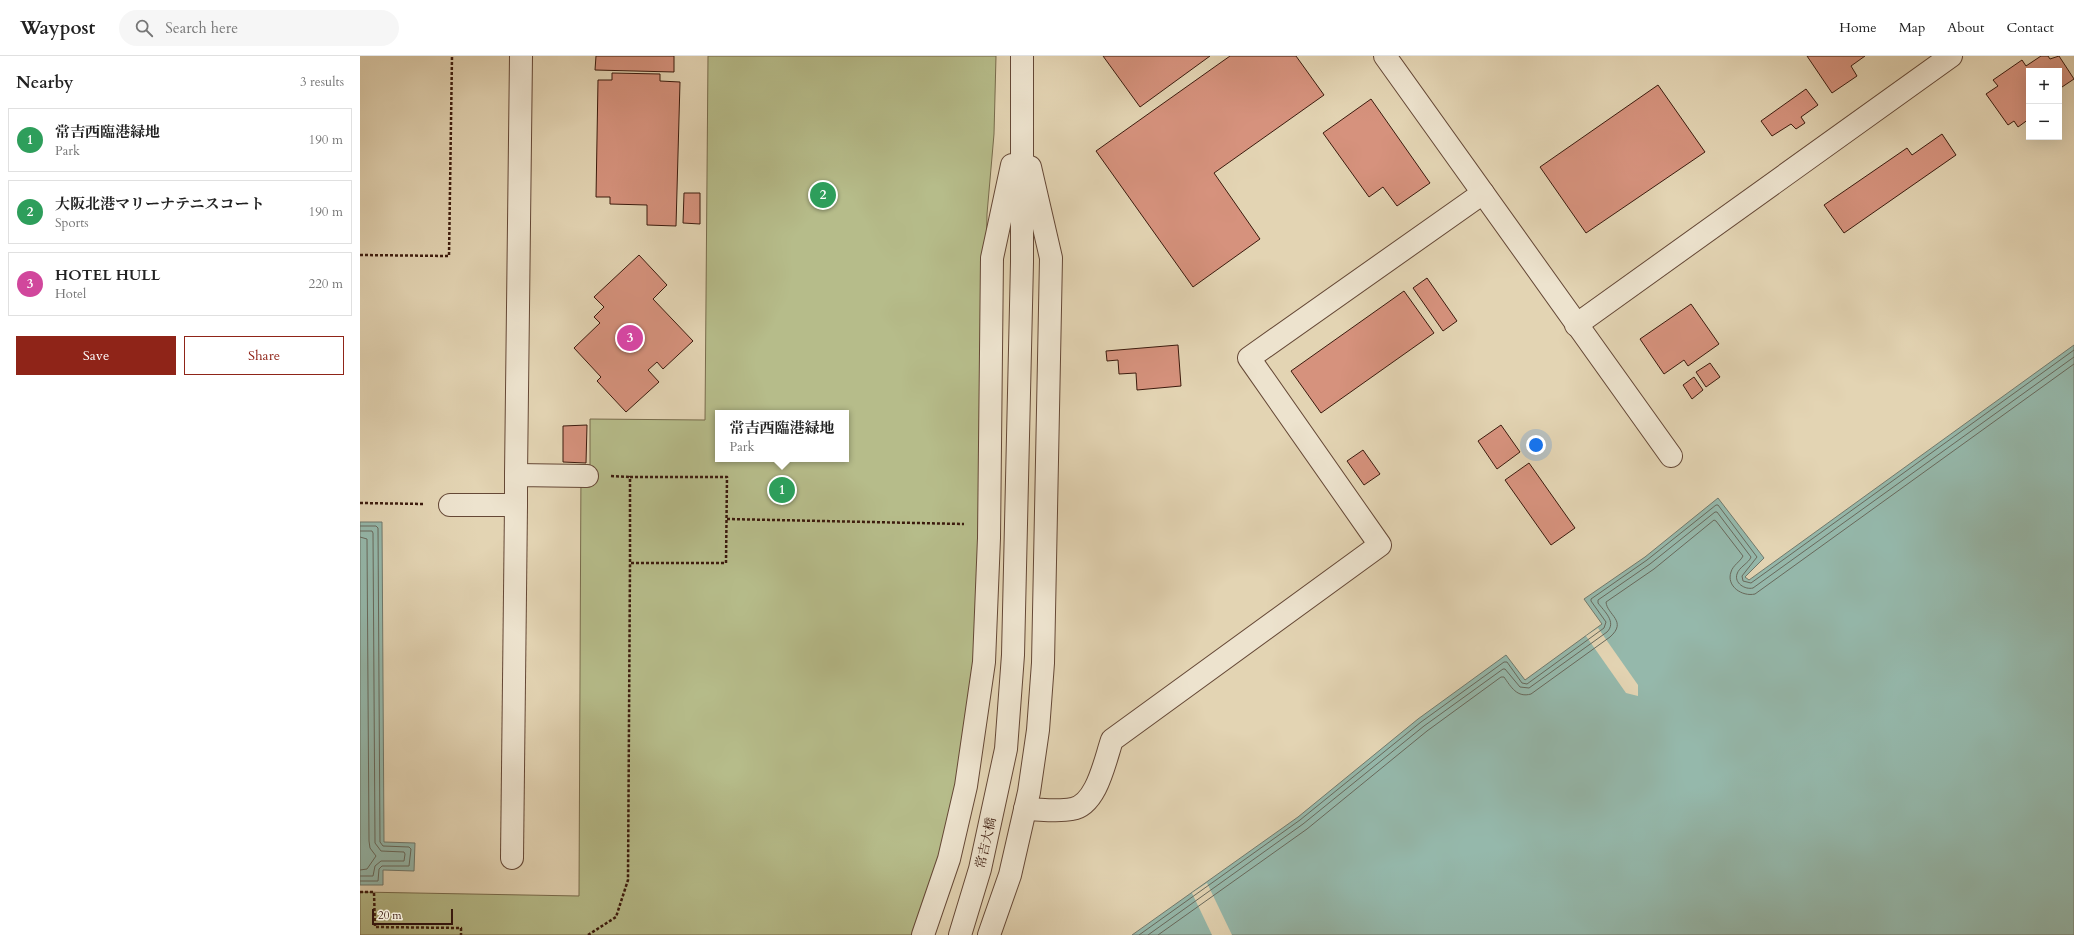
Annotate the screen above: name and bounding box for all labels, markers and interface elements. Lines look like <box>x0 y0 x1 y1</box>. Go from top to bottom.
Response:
search box <box>119 10 399 46</box>
text: Waypost <box>20 15 95 41</box>
icon: search <box>133 17 155 39</box>
text: Search here <box>165 18 238 38</box>
text: Home <box>1839 18 1877 37</box>
text: Map <box>1899 18 1925 37</box>
text: About <box>1947 18 1984 37</box>
text: Contact <box>2006 18 2054 37</box>
map controls <box>2026 68 2062 140</box>
button: + <box>2026 68 2062 104</box>
text: Nearby <box>16 71 73 94</box>
text: 3 results <box>300 73 344 91</box>
button: − <box>2026 104 2062 140</box>
text: 常吉西臨港緑地 <box>55 122 160 142</box>
text: 1 <box>27 131 33 149</box>
text: 190 m <box>309 131 343 149</box>
text: Park <box>55 142 80 160</box>
pin: 2 <box>810 180 836 210</box>
text: 大阪北港マリーナテニスコート <box>55 194 264 214</box>
text: 2 <box>27 203 33 221</box>
text: 190 m <box>309 203 343 221</box>
text: Sports <box>55 214 89 232</box>
text: HOTEL HULL <box>55 265 160 285</box>
text: 3 <box>27 275 33 293</box>
text: 220 m <box>309 275 343 293</box>
text: Hotel <box>55 285 86 303</box>
pin: 3 <box>617 323 643 353</box>
button: Save <box>16 336 176 375</box>
button: Share <box>184 336 344 375</box>
popup <box>715 410 849 462</box>
text: 常吉西臨港緑地 <box>729 418 835 438</box>
your location <box>1526 435 1546 455</box>
text: Park <box>729 438 755 456</box>
pin: 1 <box>769 475 795 505</box>
street label: 常吉大橋 <box>971 816 1001 870</box>
scale bar <box>372 907 453 926</box>
text: 20 m <box>378 908 402 923</box>

